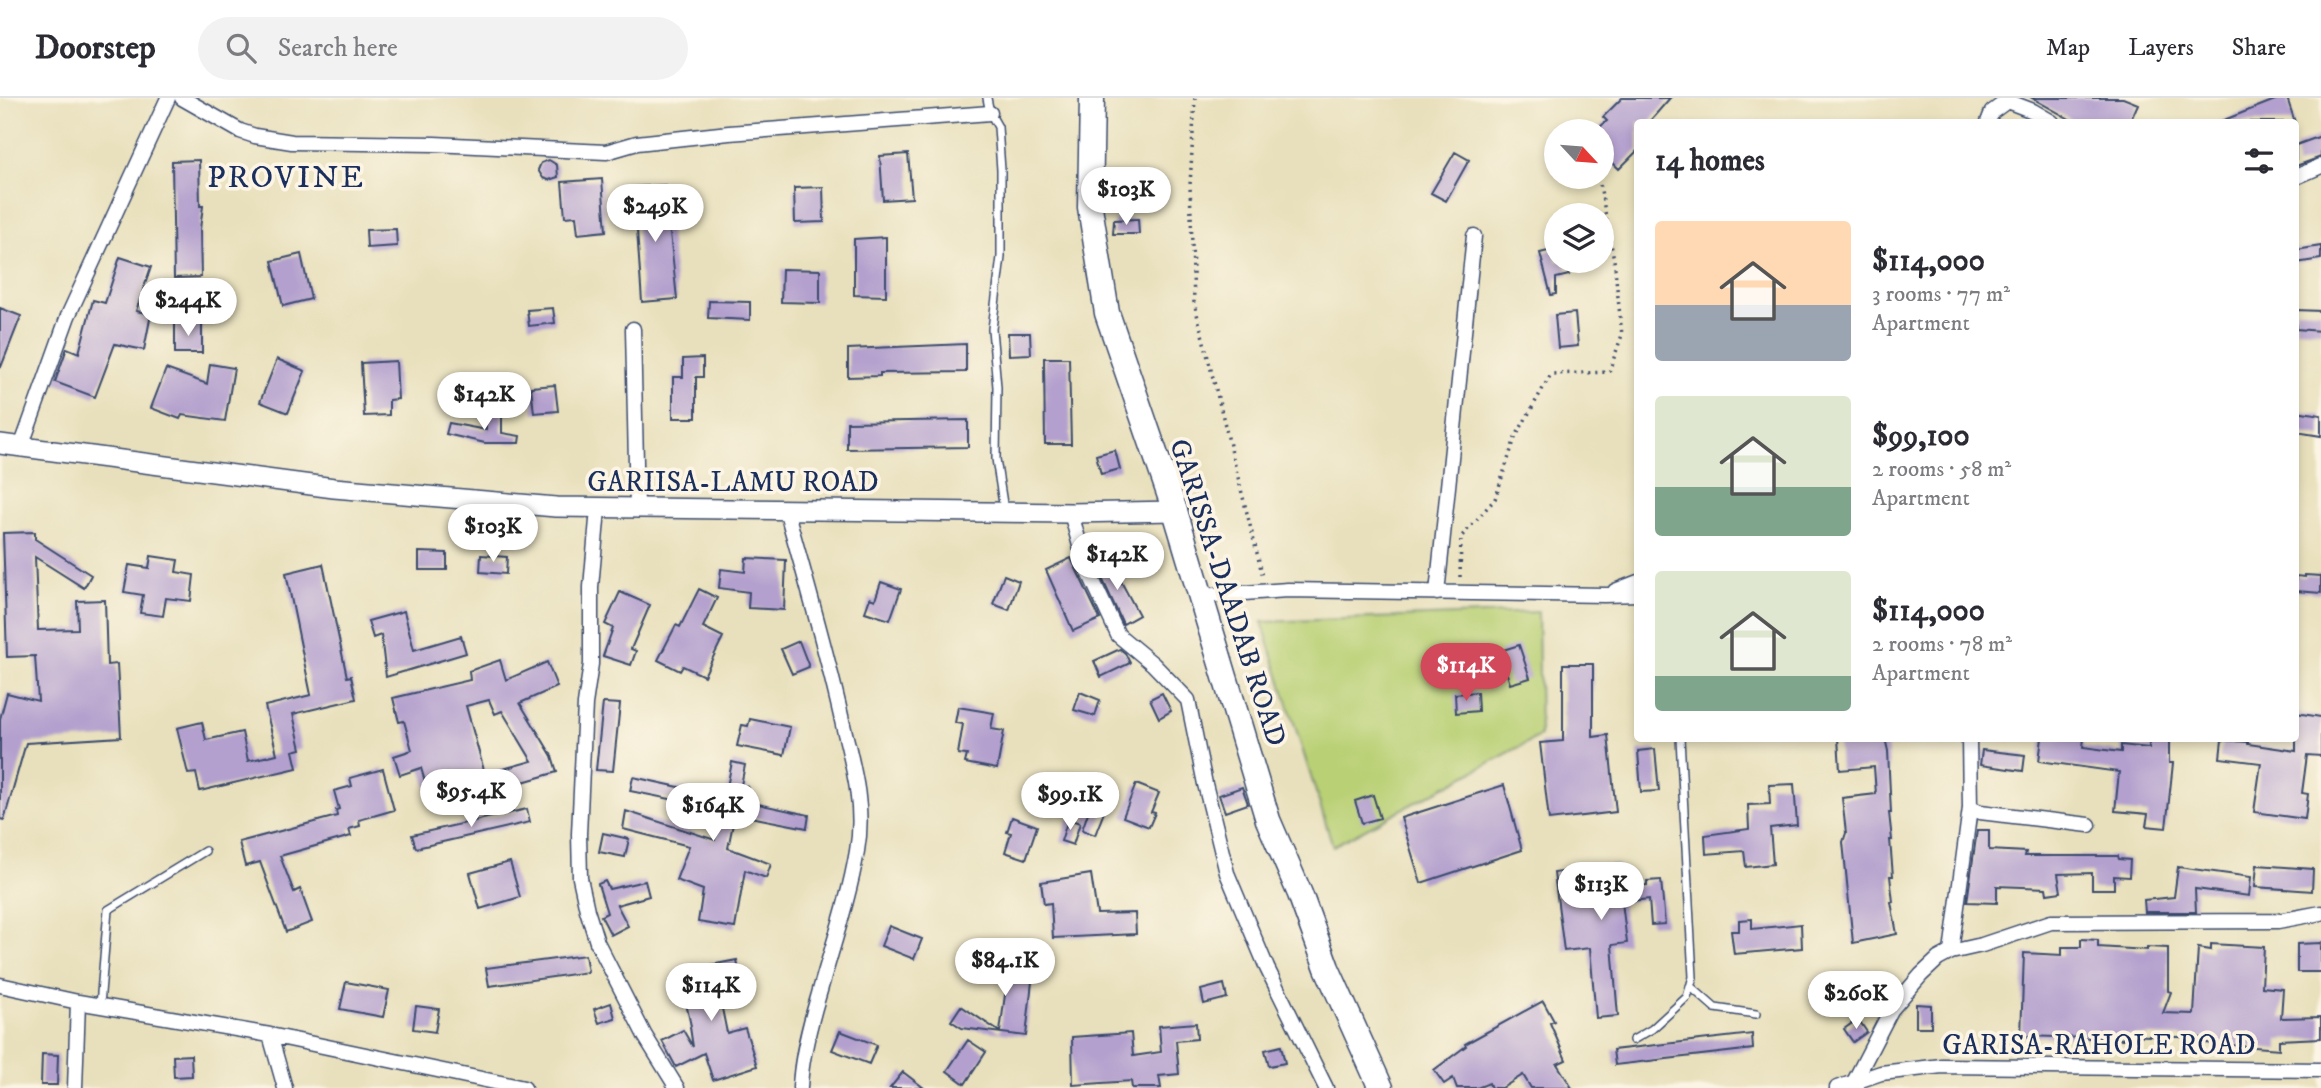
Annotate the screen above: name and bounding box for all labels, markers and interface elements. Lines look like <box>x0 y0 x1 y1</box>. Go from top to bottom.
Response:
search box <box>198 17 688 80</box>
text: Doorstep <box>35 28 156 69</box>
icon: search <box>222 29 260 67</box>
text: Search here <box>278 32 398 65</box>
text: Map <box>2046 33 2090 63</box>
text: Layers <box>2128 33 2194 63</box>
text: Share <box>2232 33 2286 63</box>
north arrow <box>1544 119 1614 189</box>
map controls <box>1544 119 1614 273</box>
icon: filters <box>2240 142 2278 180</box>
text: 14 homes <box>1655 143 1765 180</box>
district label: PROVINE <box>207 158 365 198</box>
pin: $103K <box>1077 167 1175 227</box>
text: $103K <box>1097 175 1155 204</box>
pin: $249K <box>606 184 704 244</box>
text: $249K <box>623 192 687 221</box>
button: layers <box>1544 203 1614 273</box>
text: $114,000 <box>1872 243 1985 280</box>
icon: home <box>1711 249 1795 333</box>
pin: $244K <box>139 278 237 338</box>
text: 3 rooms · 77 m² <box>1872 280 2010 309</box>
text: $244K <box>155 286 221 315</box>
text: Apartment <box>1872 309 1970 338</box>
pin: $142K <box>435 372 533 432</box>
text: $142K <box>453 380 515 409</box>
text: $99,100 <box>1872 418 1970 455</box>
icon: home <box>1711 424 1795 508</box>
street label: GARISSA-DAADAB ROAD <box>1161 434 1294 751</box>
text: 2 rooms · 58 m² <box>1872 455 2011 484</box>
street label: GARIISA-LAMU ROAD <box>587 465 879 500</box>
text: Apartment <box>1872 484 1970 513</box>
pin: $103K <box>444 504 542 564</box>
text: $103K <box>464 512 522 541</box>
pin: $142K <box>1068 532 1166 592</box>
text: $142K <box>1086 540 1148 569</box>
text: $114,000 <box>1872 593 1985 630</box>
icon: home <box>1711 599 1795 683</box>
text: 2 rooms · 78 m² <box>1872 630 2012 659</box>
pin: $114K <box>1417 644 1515 703</box>
text: $114K <box>1437 651 1495 680</box>
text: Apartment <box>1872 659 1970 688</box>
pin: $95.4K <box>414 770 528 829</box>
pin: $99.1K <box>1013 772 1127 832</box>
text: $95.4K <box>436 777 506 806</box>
text: $99.1K <box>1037 780 1103 809</box>
pin: $164K <box>664 784 762 843</box>
text: $164K <box>682 791 744 820</box>
pin: $113K <box>1552 862 1650 922</box>
text: $113K <box>1574 870 1628 899</box>
pin: $84.1K <box>948 939 1062 998</box>
text: $84.1K <box>971 946 1039 975</box>
pin: $114K <box>662 964 760 1023</box>
text: $114K <box>682 971 740 1000</box>
pin: $260K <box>1807 972 1905 1031</box>
text: $260K <box>1824 979 1888 1008</box>
street label: GARISA-RAHOLE ROAD <box>1942 1028 2256 1063</box>

